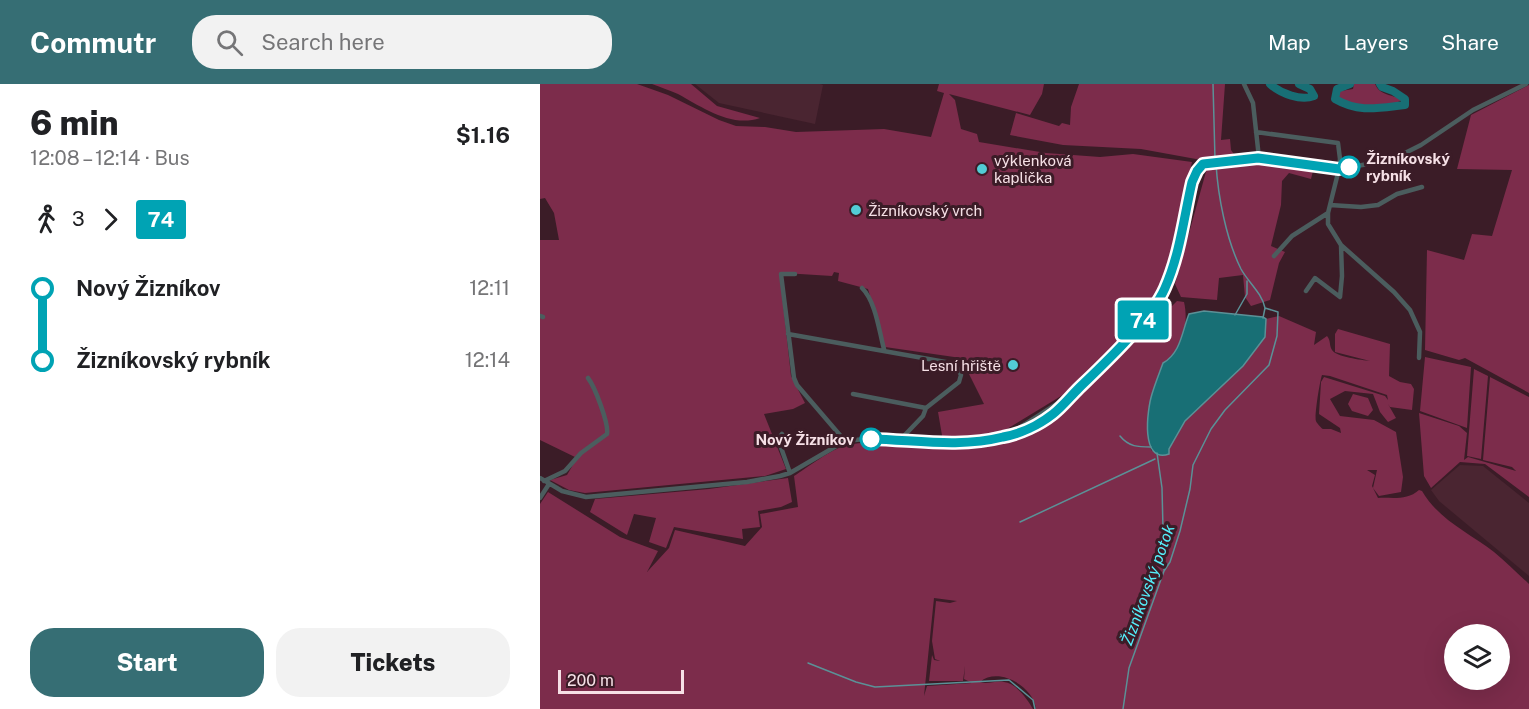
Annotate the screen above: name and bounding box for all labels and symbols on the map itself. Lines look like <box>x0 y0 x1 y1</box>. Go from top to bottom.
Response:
place label: Žizníkovský rybník <box>1366 150 1450 184</box>
place label: výklenková kaplička <box>994 152 1072 186</box>
marker: Žizníkovský rybník <box>1338 156 1360 178</box>
marker: výklenková kaplička <box>975 162 989 176</box>
place label: Žizníkovský vrch <box>868 202 982 219</box>
marker: Žizníkovský vrch <box>849 203 863 217</box>
line badge: 74 <box>1116 300 1170 340</box>
place label: Lesní hřiště <box>921 357 1001 374</box>
marker: Lesní hřiště <box>1006 358 1020 372</box>
marker: Nový Žizníkov <box>860 428 882 450</box>
place label: Nový Žizníkov <box>755 431 854 448</box>
water label: Žizníkovský potok <box>1116 521 1179 648</box>
scale bar <box>558 667 684 694</box>

